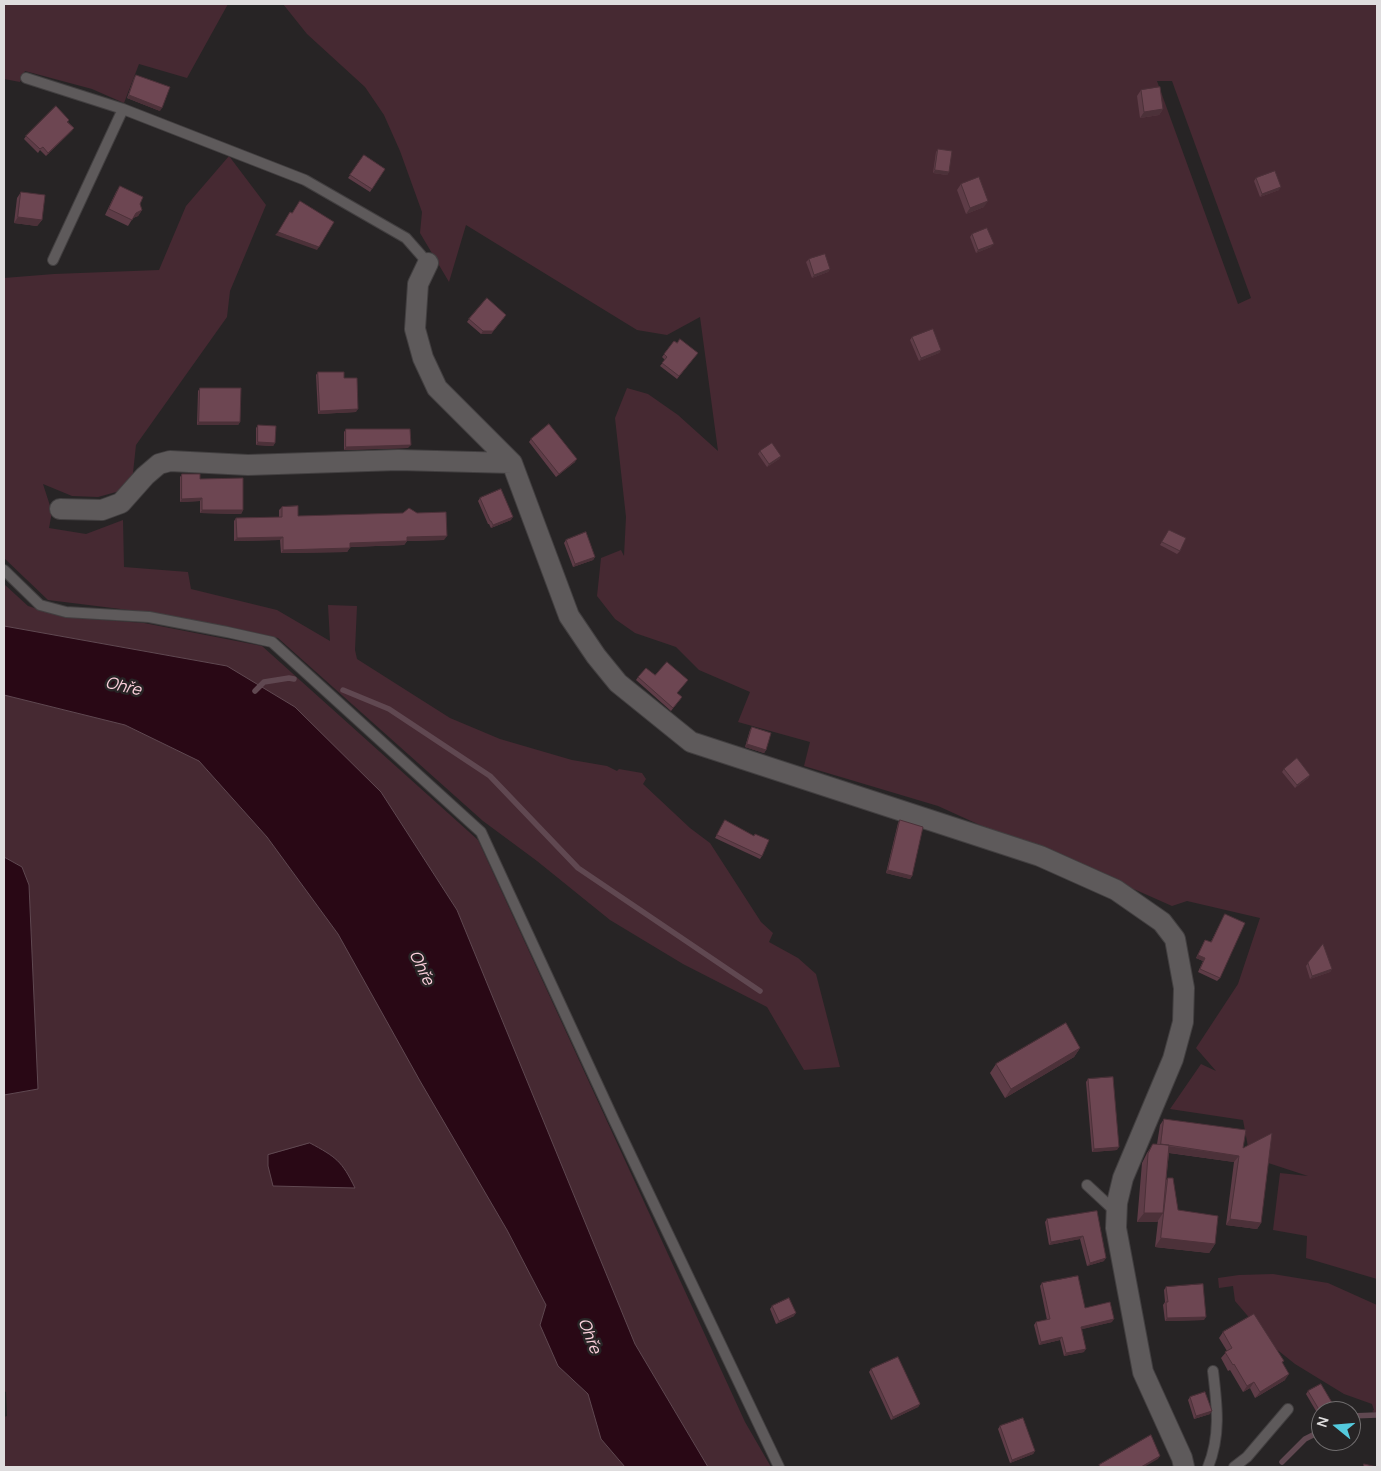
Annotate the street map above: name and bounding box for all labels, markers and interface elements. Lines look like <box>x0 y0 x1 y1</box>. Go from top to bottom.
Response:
water label: Ohře <box>103 674 143 700</box>
water label: Ohře <box>404 948 438 988</box>
water label: Ohře <box>574 1316 604 1356</box>
north arrow <box>1311 1401 1361 1451</box>
text: N <box>1312 1414 1333 1429</box>

